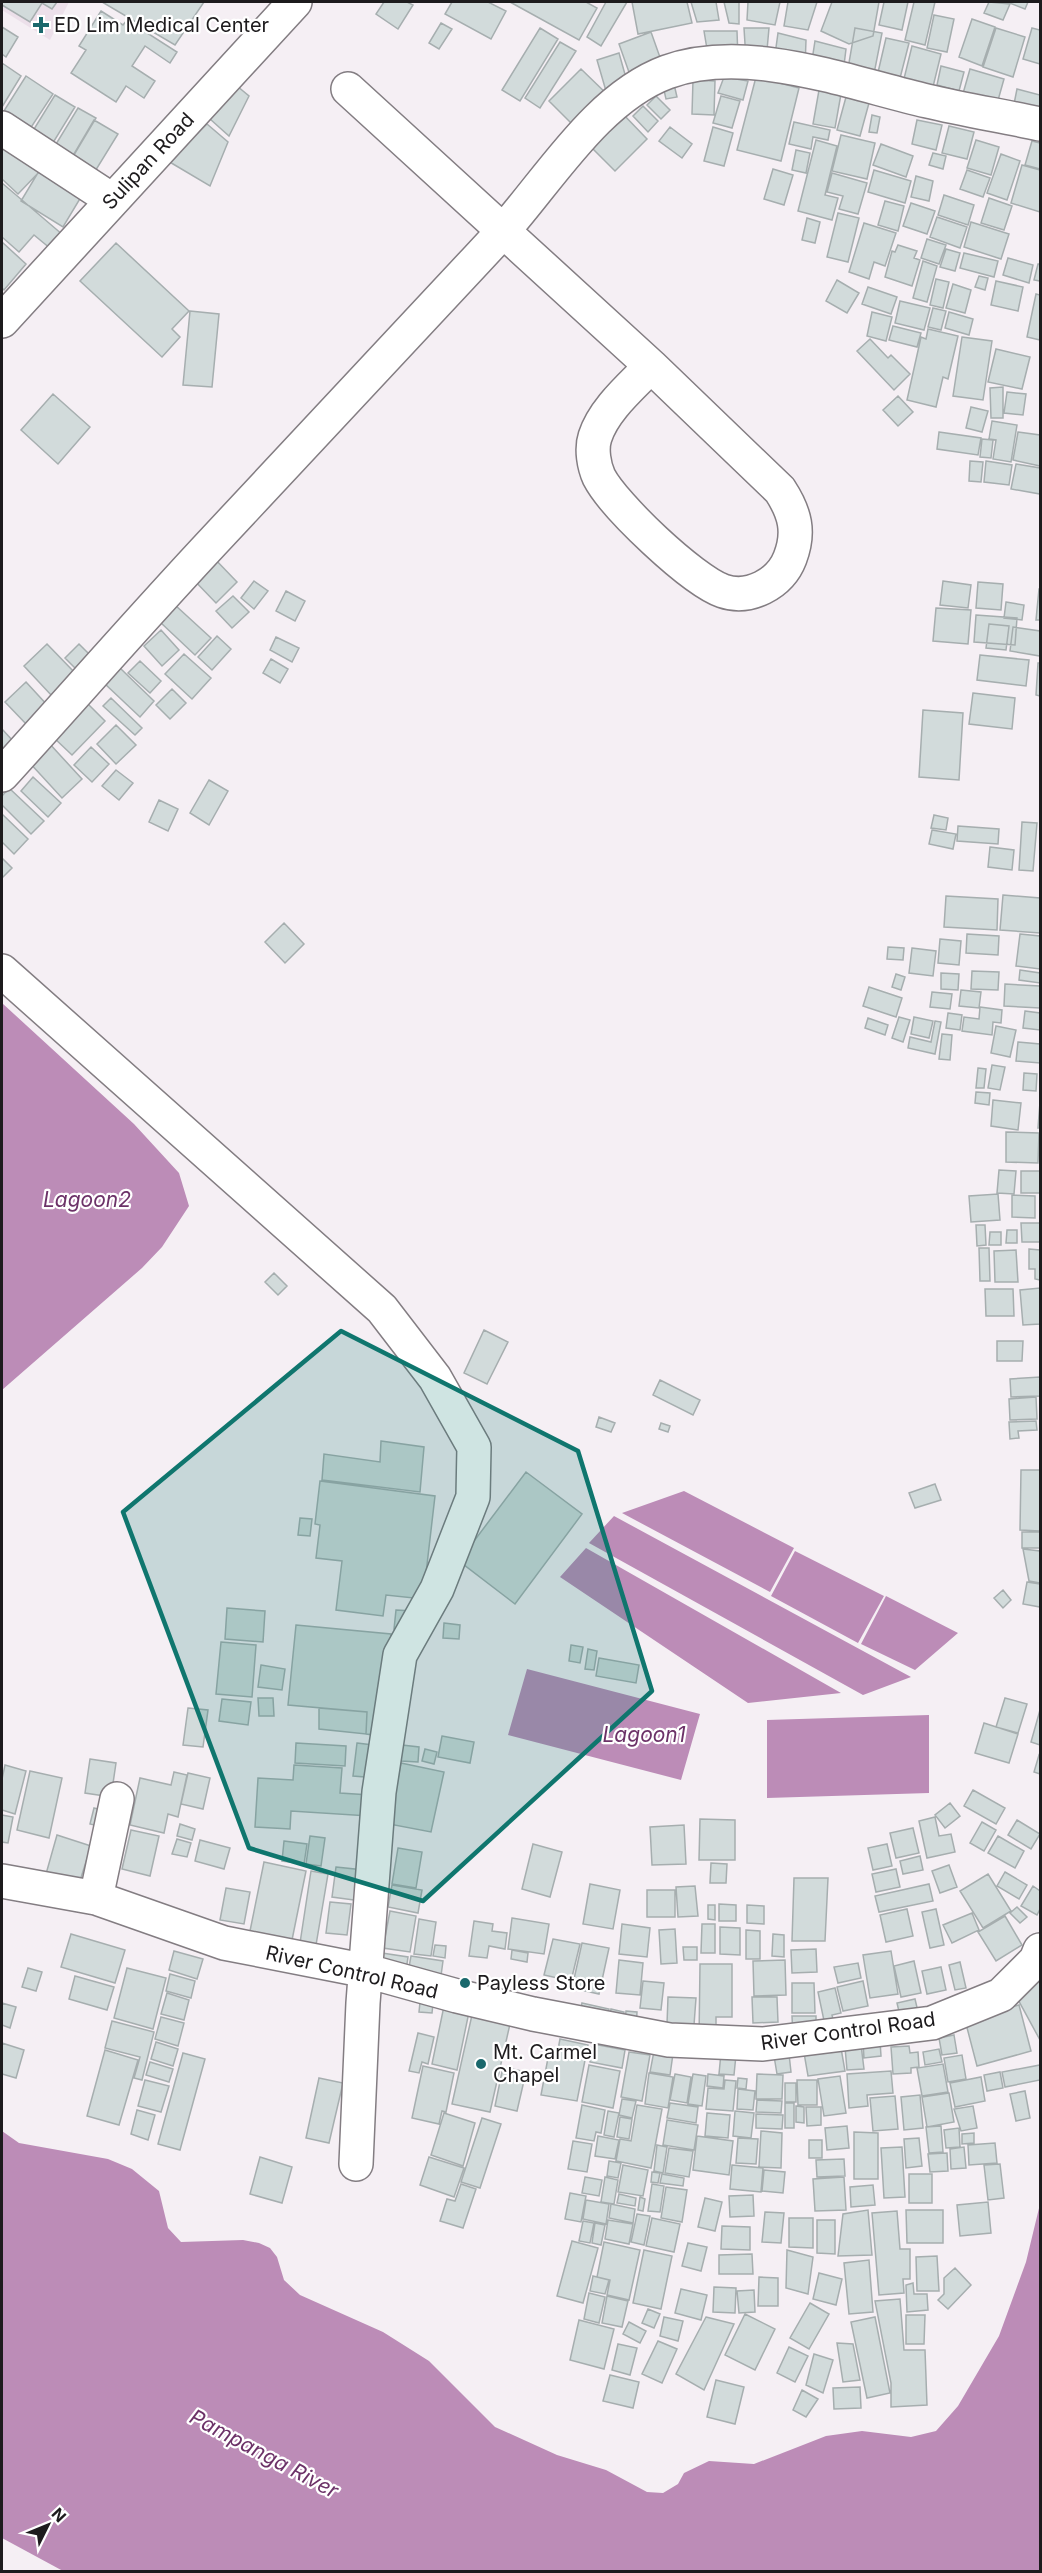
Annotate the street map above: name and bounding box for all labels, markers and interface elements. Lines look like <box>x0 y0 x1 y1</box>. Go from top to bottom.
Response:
place label: ED Lim Medical Center <box>54 13 270 37</box>
marker: ED Lim Medical Center <box>32 16 50 34</box>
street label: Sulipan Road <box>97 108 199 214</box>
water label: Lagoon2 <box>43 1187 131 1212</box>
water label: Lagoon1 <box>603 1722 686 1747</box>
street label: River Control Road <box>263 1940 441 2004</box>
place label: Payless Store <box>477 1971 605 1995</box>
marker: Payless Store <box>458 1976 472 1990</box>
street label: River Control Road <box>759 2007 937 2055</box>
place label: Mt. Carmel Chapel <box>493 2040 597 2087</box>
marker: Mt. Carmel Chapel <box>474 2057 488 2071</box>
water label: Pampanga River <box>186 2404 344 2504</box>
north arrow <box>18 2495 78 2555</box>
text: N <box>47 2503 70 2526</box>

